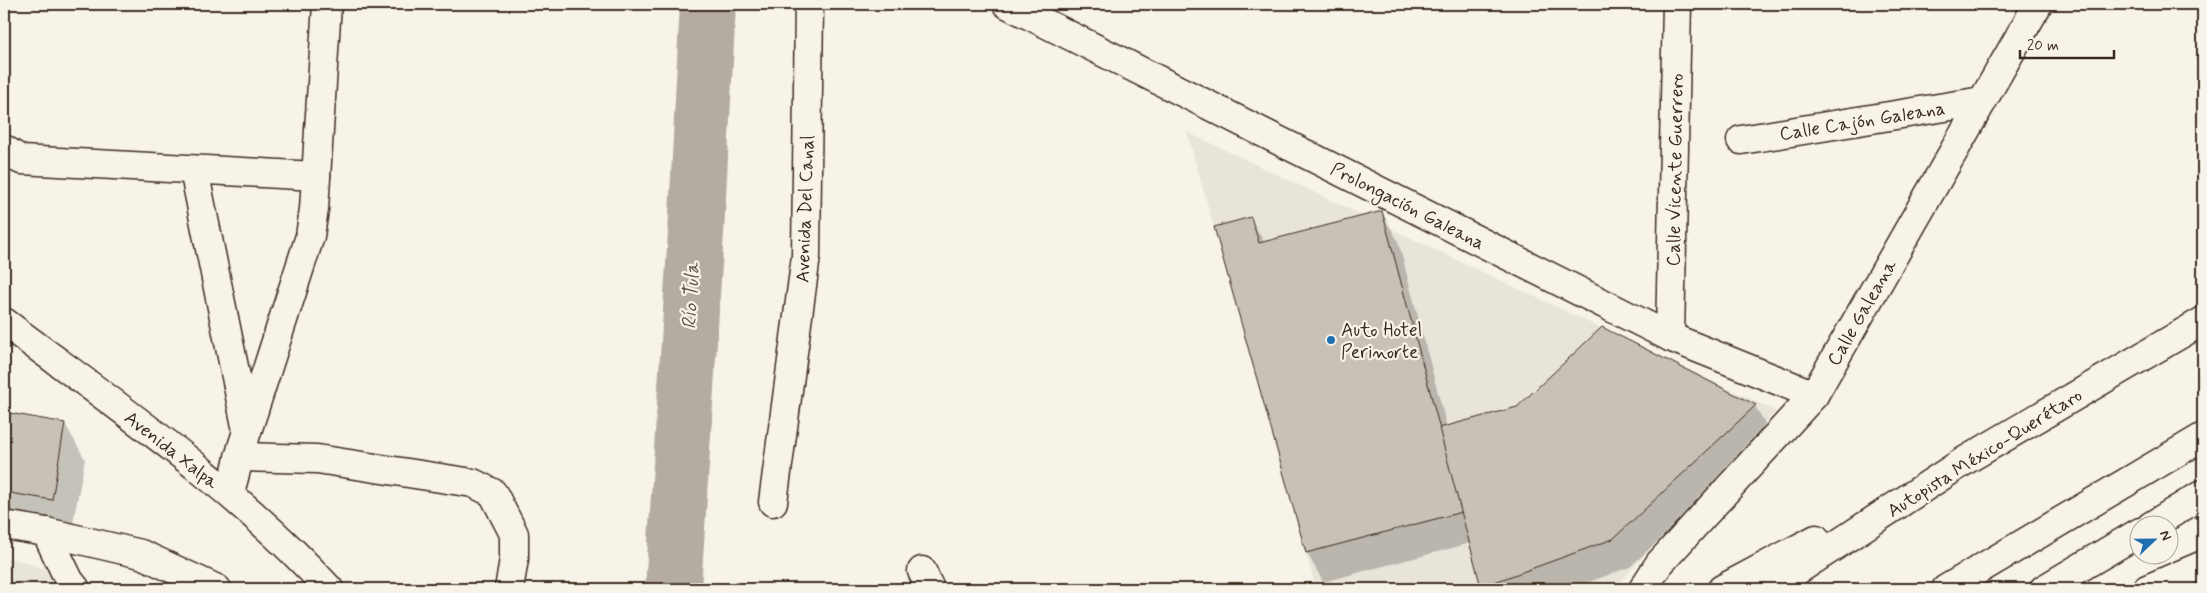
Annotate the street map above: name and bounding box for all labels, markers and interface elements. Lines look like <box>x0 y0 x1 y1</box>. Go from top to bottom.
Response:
scale bar <box>2020 28 2113 60</box>
text: 20 m <box>2027 36 2059 56</box>
street label: Calle Vicente Guerrero <box>1661 73 1690 267</box>
street label: Calle Cajón Galeana <box>1778 96 1947 148</box>
street label: Avenida Del Canal <box>790 134 821 283</box>
street label: Prolongación Galeana <box>1325 157 1489 258</box>
street label: Calle Galeana <box>1822 255 1903 370</box>
water label: Río Tula <box>676 261 707 330</box>
place label: Auto Hotel Perinorte <box>1341 318 1422 365</box>
marker: Auto Hotel Perinorte <box>1325 334 1337 346</box>
street label: Autopista México-Querétaro <box>1883 383 2087 524</box>
street label: Avenida Xalpa <box>119 406 224 495</box>
north arrow <box>2130 516 2180 566</box>
text: N <box>2155 528 2175 543</box>

